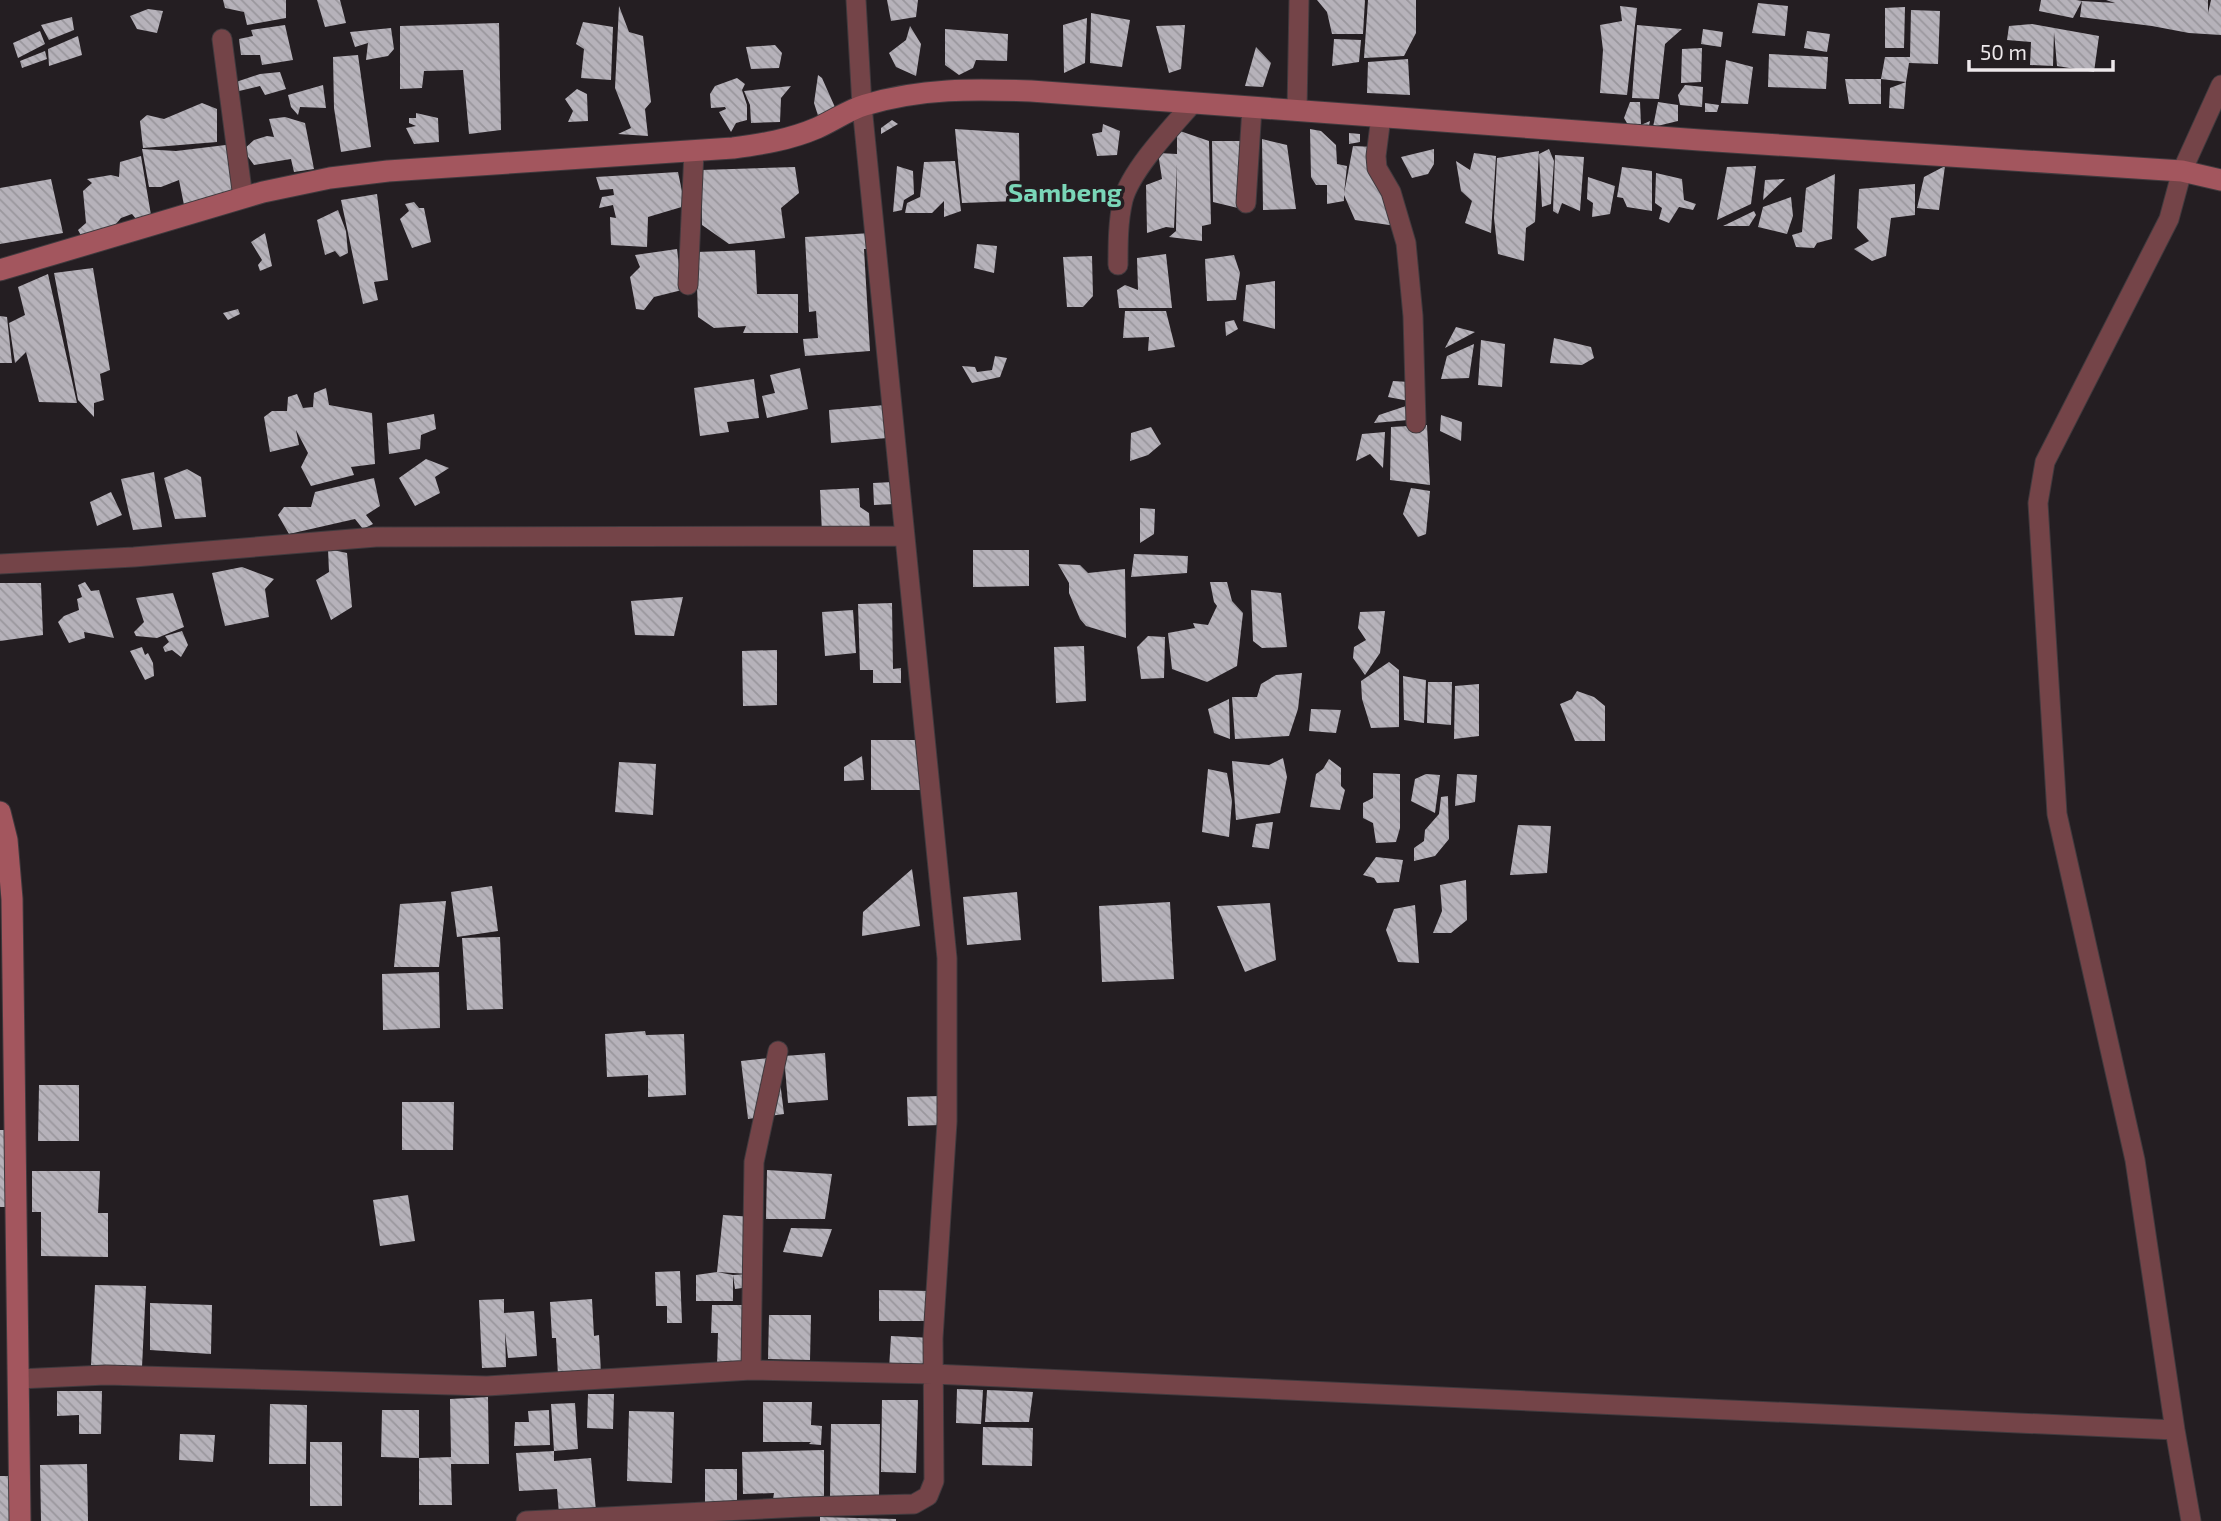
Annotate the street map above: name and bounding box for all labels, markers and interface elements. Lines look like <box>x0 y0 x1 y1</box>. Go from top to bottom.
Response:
scale bar <box>1969 28 2112 72</box>
text: 50 m <box>1980 39 2027 64</box>
district label: Sambeng <box>1008 176 1122 207</box>

